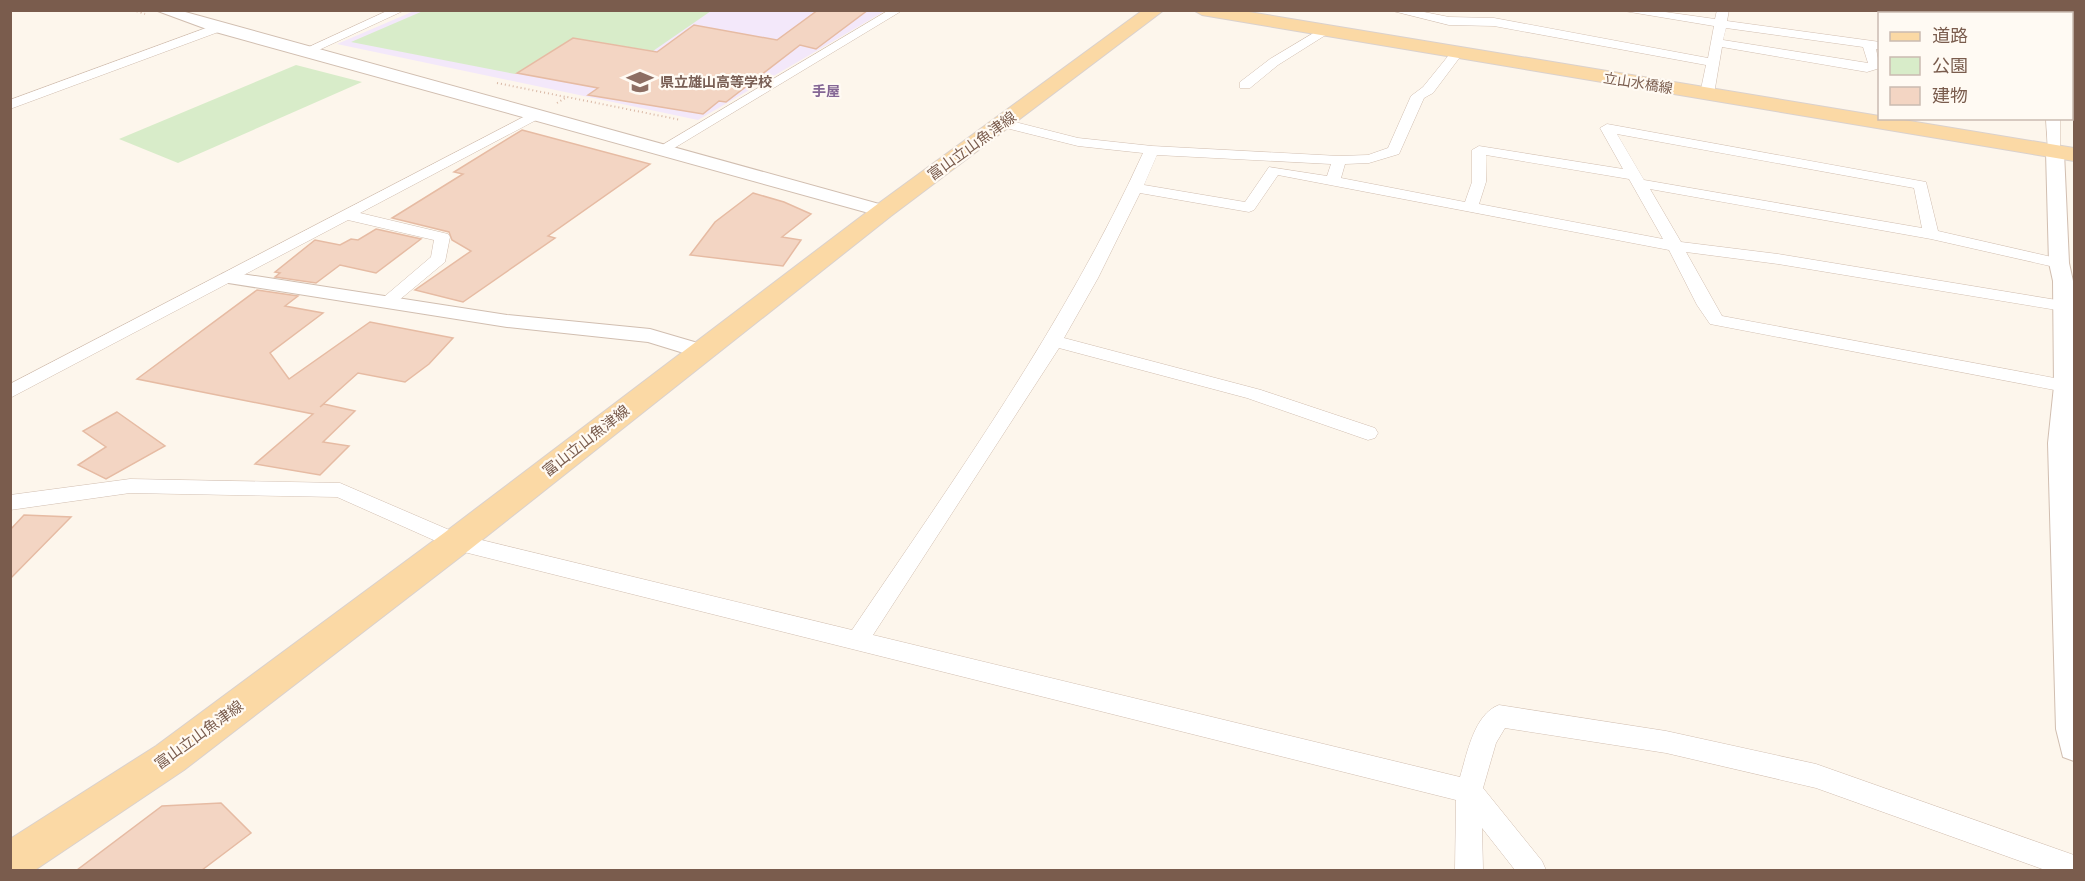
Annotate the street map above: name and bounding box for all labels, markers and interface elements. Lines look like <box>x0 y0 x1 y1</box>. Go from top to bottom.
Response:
legend <box>1878 12 2073 120</box>
text: 道路 <box>1932 24 1968 47</box>
text: 公園 <box>1932 54 1968 77</box>
school or university icon: 県立雄山高等学校 <box>625 67 655 97</box>
street label: 立山水橋線 <box>1602 69 1674 97</box>
place label: 県立雄山高等学校 <box>660 73 772 91</box>
district label: 手屋 <box>812 82 840 100</box>
text: 建物 <box>1932 84 1968 107</box>
street label: 富山立山魚津線 <box>924 107 1020 184</box>
street label: 富山立山魚津線 <box>538 401 633 480</box>
street label: 富山立山魚津線 <box>151 696 247 773</box>

